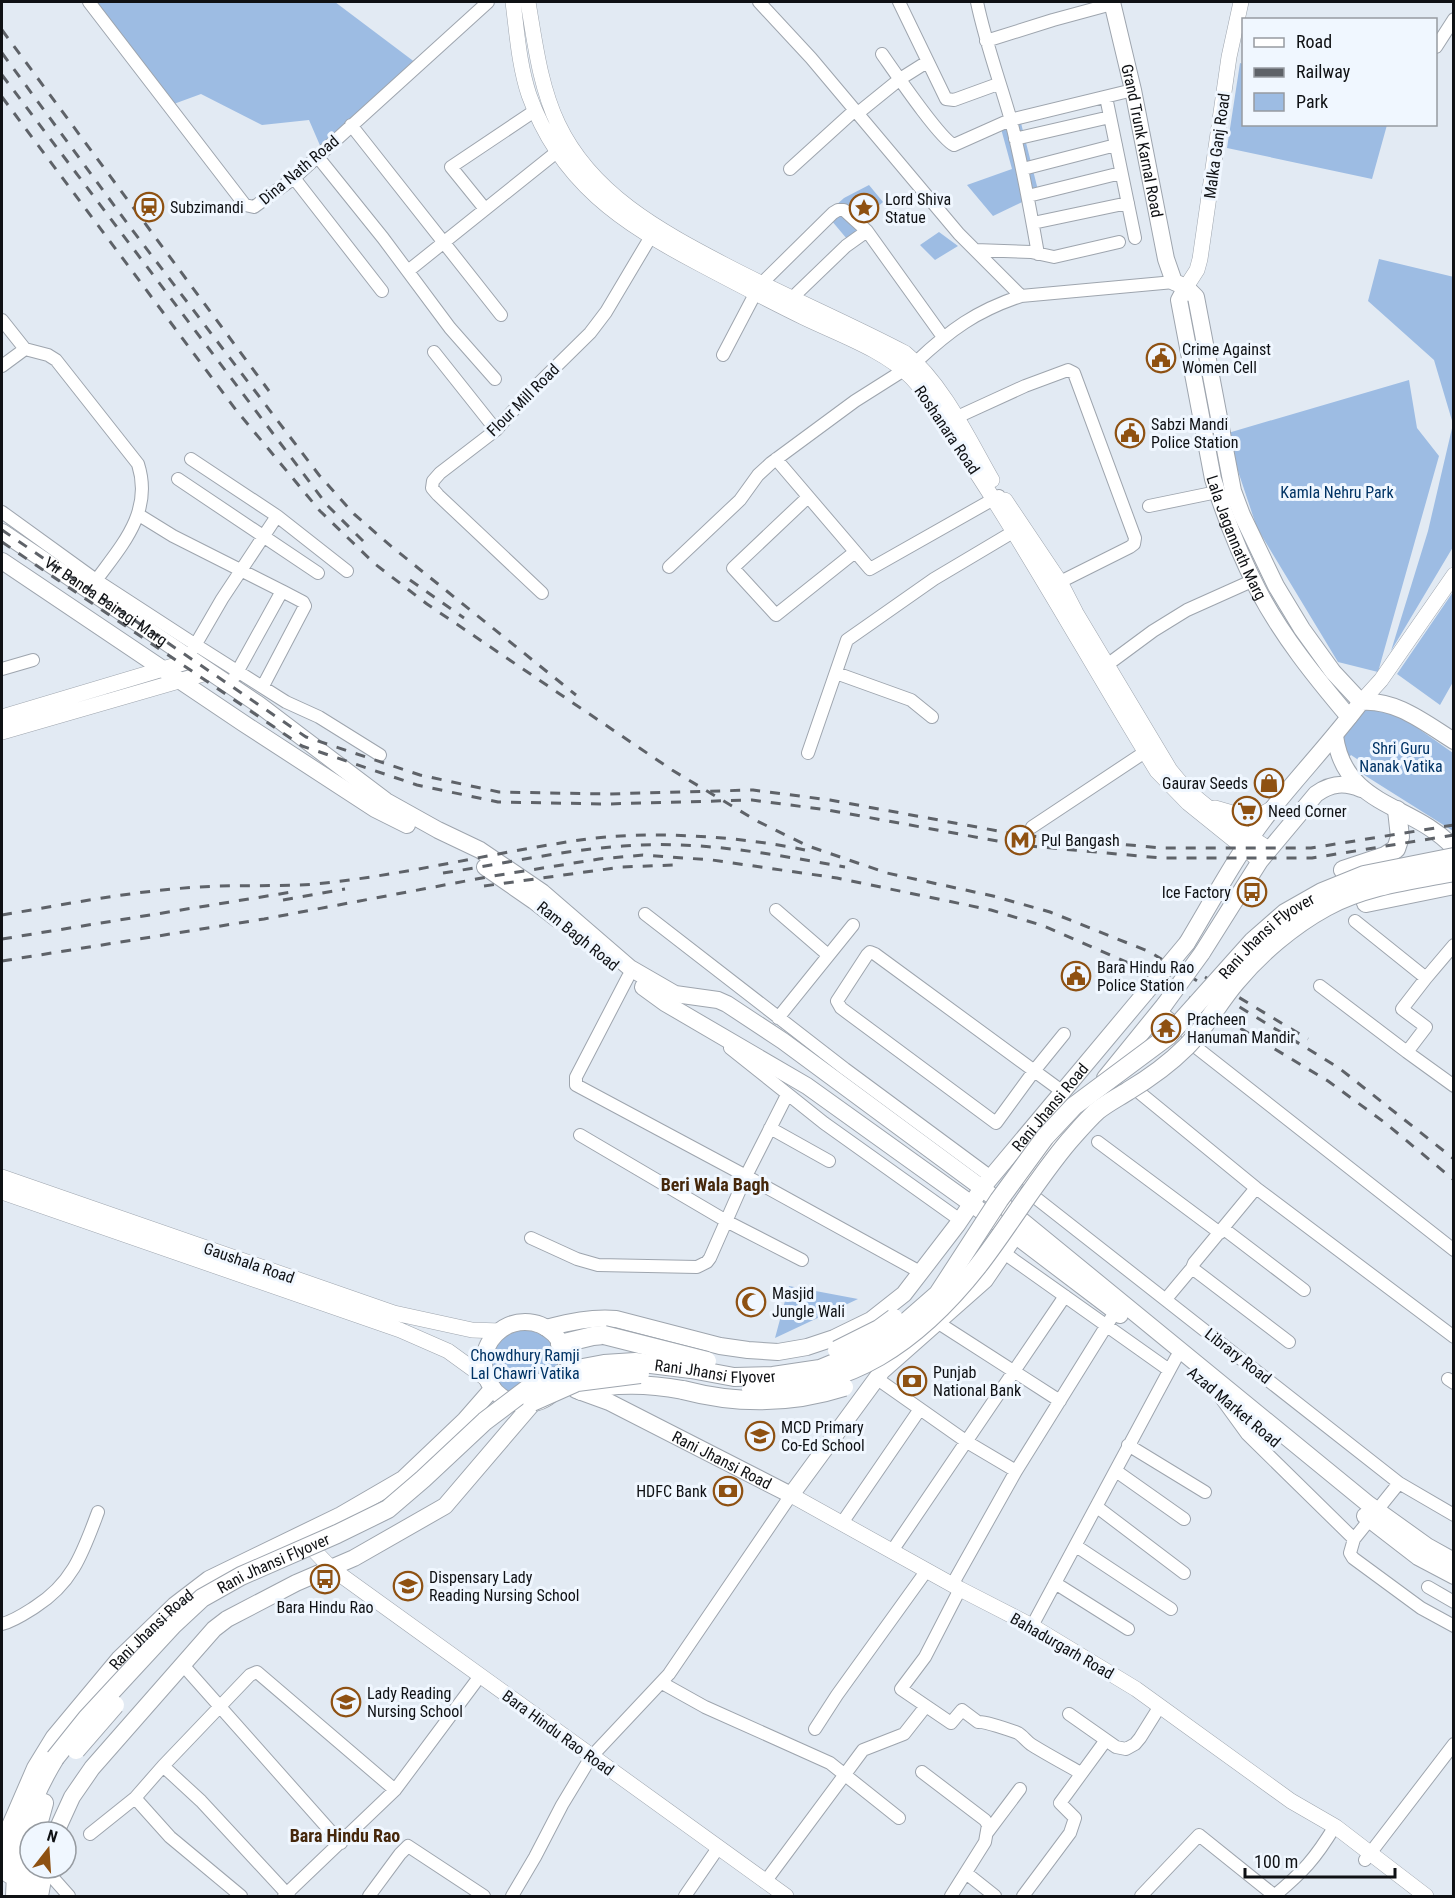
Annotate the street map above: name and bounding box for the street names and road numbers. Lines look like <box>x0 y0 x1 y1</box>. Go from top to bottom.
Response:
street label: Grand Trunk Karnal Road <box>1118 62 1167 219</box>
street label: Malka Ganj Road <box>1200 92 1234 200</box>
street label: Dina Nath Road <box>255 131 343 209</box>
street label: Flour Mill Road <box>483 360 563 440</box>
street label: Roshanara Road <box>910 382 984 478</box>
street label: Lala Jagannath Marg <box>1203 473 1271 603</box>
street label: Vir Banda Bairagi Marg <box>41 552 171 649</box>
street label: Rani Jhansi Flyover <box>1214 889 1318 983</box>
street label: Ram Bagh Road <box>533 897 623 975</box>
street label: Rani Jhansi Road <box>1008 1059 1092 1155</box>
street label: Gaushala Road <box>201 1239 297 1287</box>
street label: Library Road <box>1201 1324 1275 1388</box>
street label: Rani Jhansi Flyover <box>654 1355 777 1387</box>
street label: Azad Market Road <box>1184 1363 1284 1451</box>
street label: Rani Jhansi Road <box>669 1426 775 1493</box>
street label: Rani Jhansi Flyover <box>214 1529 332 1597</box>
street label: Rani Jhansi Road <box>105 1585 197 1673</box>
street label: Bahadurgarh Road <box>1007 1609 1117 1683</box>
street label: Bara Hindu Rao Road <box>499 1686 617 1780</box>

